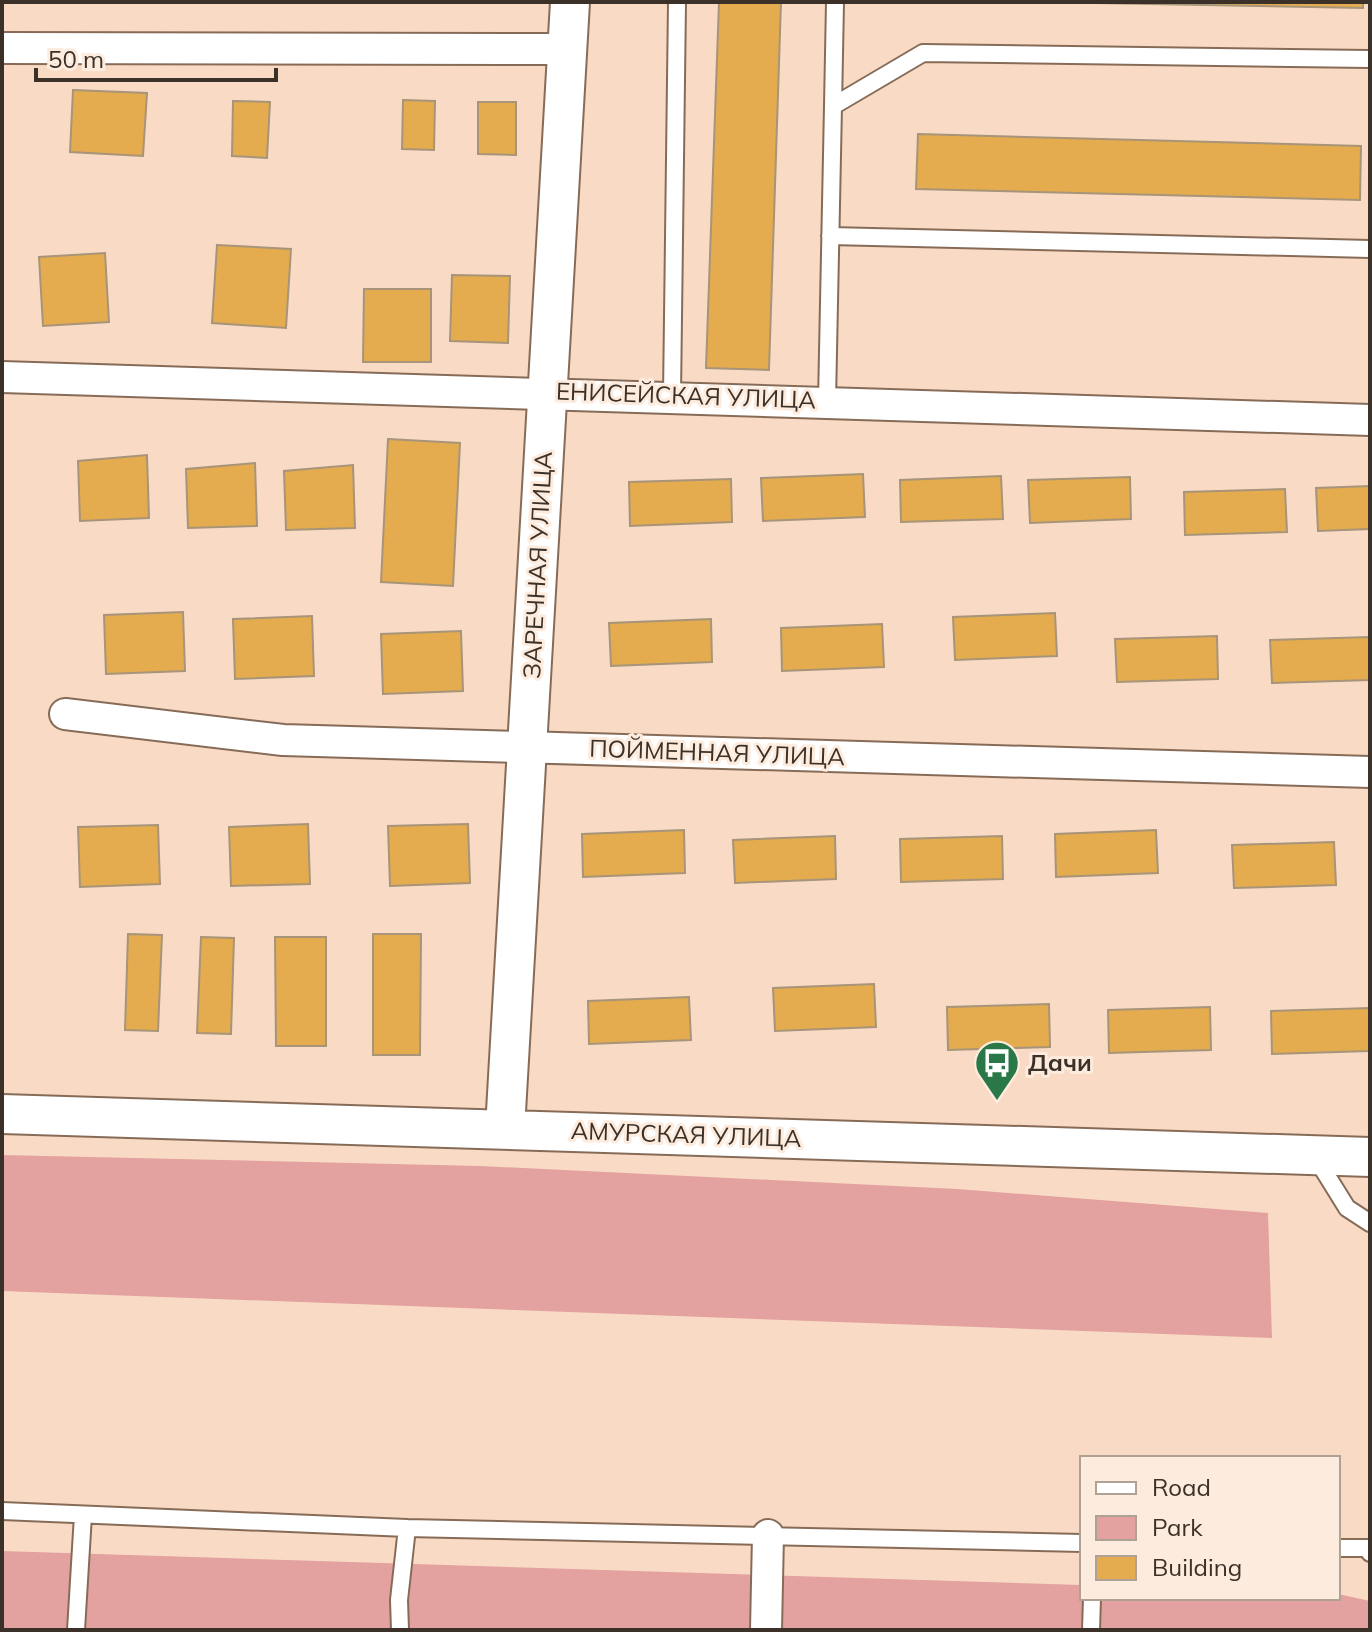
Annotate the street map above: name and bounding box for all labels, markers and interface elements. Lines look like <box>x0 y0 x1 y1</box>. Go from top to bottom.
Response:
scale bar <box>36 32 276 82</box>
text: 50 m <box>48 44 104 74</box>
street label: ЕНИСЕЙСКАЯ УЛИЦА <box>556 375 817 415</box>
street label: ЗАРЕЧНАЯ УЛИЦА <box>516 450 558 679</box>
street label: ПОЙМЕННАЯ УЛИЦА <box>589 733 846 771</box>
bus stop icon: Дачи <box>973 1039 1021 1102</box>
place label: Дачи <box>1028 1047 1092 1077</box>
street label: АМУРСКАЯ УЛИЦА <box>570 1115 802 1153</box>
legend <box>1080 1456 1340 1600</box>
text: Road <box>1152 1472 1211 1502</box>
text: Park <box>1152 1512 1203 1542</box>
text: Building <box>1152 1552 1242 1582</box>

